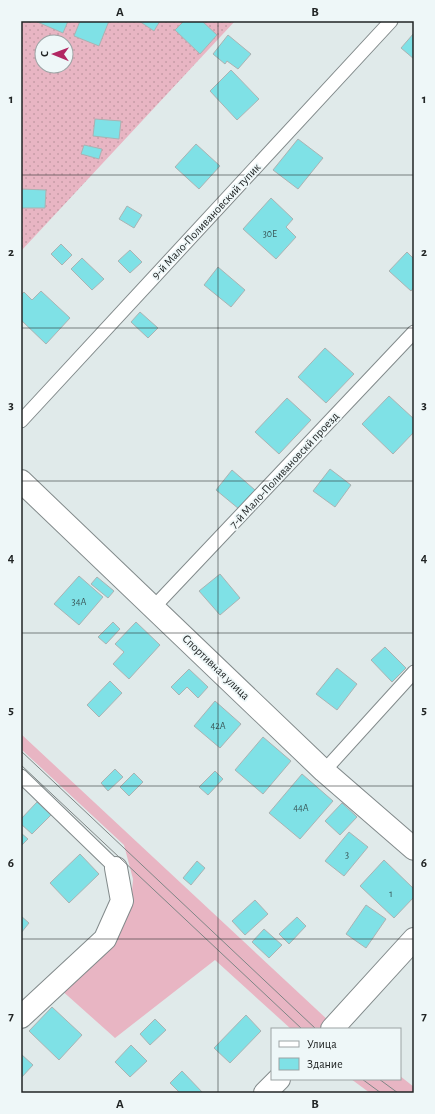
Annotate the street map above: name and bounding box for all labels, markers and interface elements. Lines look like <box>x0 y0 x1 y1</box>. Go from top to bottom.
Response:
text: A <box>116 6 124 19</box>
text: B <box>311 6 319 19</box>
north arrow <box>34 34 74 74</box>
text: С <box>39 51 50 57</box>
text: 1 <box>9 93 13 106</box>
text: 1 <box>422 93 426 106</box>
street label: 9-й Мало-Поливановский тупик <box>149 160 264 282</box>
house number: 30Е <box>263 229 277 239</box>
text: 2 <box>8 246 14 259</box>
text: 2 <box>421 246 427 259</box>
text: 3 <box>8 399 14 412</box>
text: 3 <box>421 399 427 412</box>
street label: 7-й Мало-Поливановскй проезд <box>227 410 341 530</box>
text: 4 <box>8 552 15 565</box>
text: 4 <box>421 552 428 565</box>
house number: 34А <box>72 597 87 607</box>
street label: Спортивная улица <box>179 632 252 703</box>
text: 5 <box>8 704 14 717</box>
text: 5 <box>421 704 427 717</box>
house number: 42А <box>210 721 226 731</box>
house number: 44А <box>293 803 309 813</box>
house number: 3 <box>345 850 349 860</box>
text: 6 <box>8 857 14 870</box>
text: 6 <box>421 857 427 870</box>
house number: 1 <box>389 889 393 899</box>
text: 7 <box>8 1010 14 1023</box>
text: 7 <box>421 1010 427 1023</box>
legend <box>271 1028 401 1080</box>
text: Улица <box>307 1038 337 1050</box>
text: Здание <box>307 1058 343 1070</box>
text: A <box>116 1098 124 1111</box>
text: B <box>311 1098 319 1111</box>

